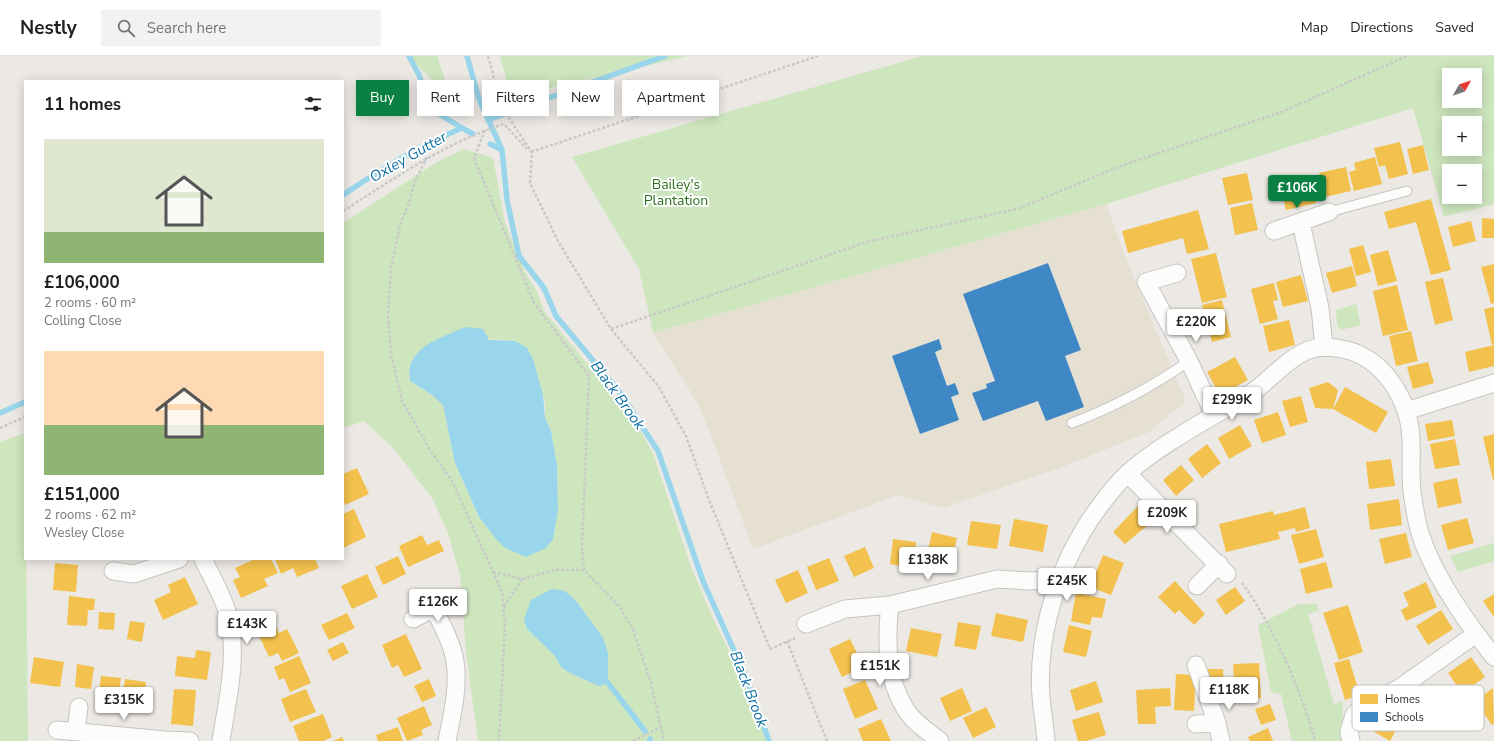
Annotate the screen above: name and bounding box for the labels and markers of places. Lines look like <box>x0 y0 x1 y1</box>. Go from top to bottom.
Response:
pin: £106K <box>1269 175 1325 209</box>
pin: £220K <box>1168 309 1224 343</box>
pin: £299K <box>1204 387 1260 421</box>
pin: £209K <box>1139 500 1195 534</box>
pin: £138K <box>900 547 956 581</box>
pin: £245K <box>1039 568 1095 602</box>
pin: £126K <box>410 589 466 623</box>
pin: £143K <box>219 611 275 645</box>
pin: £151K <box>852 653 908 687</box>
pin: £118K <box>1201 677 1257 711</box>
pin: £315K <box>96 687 152 721</box>

